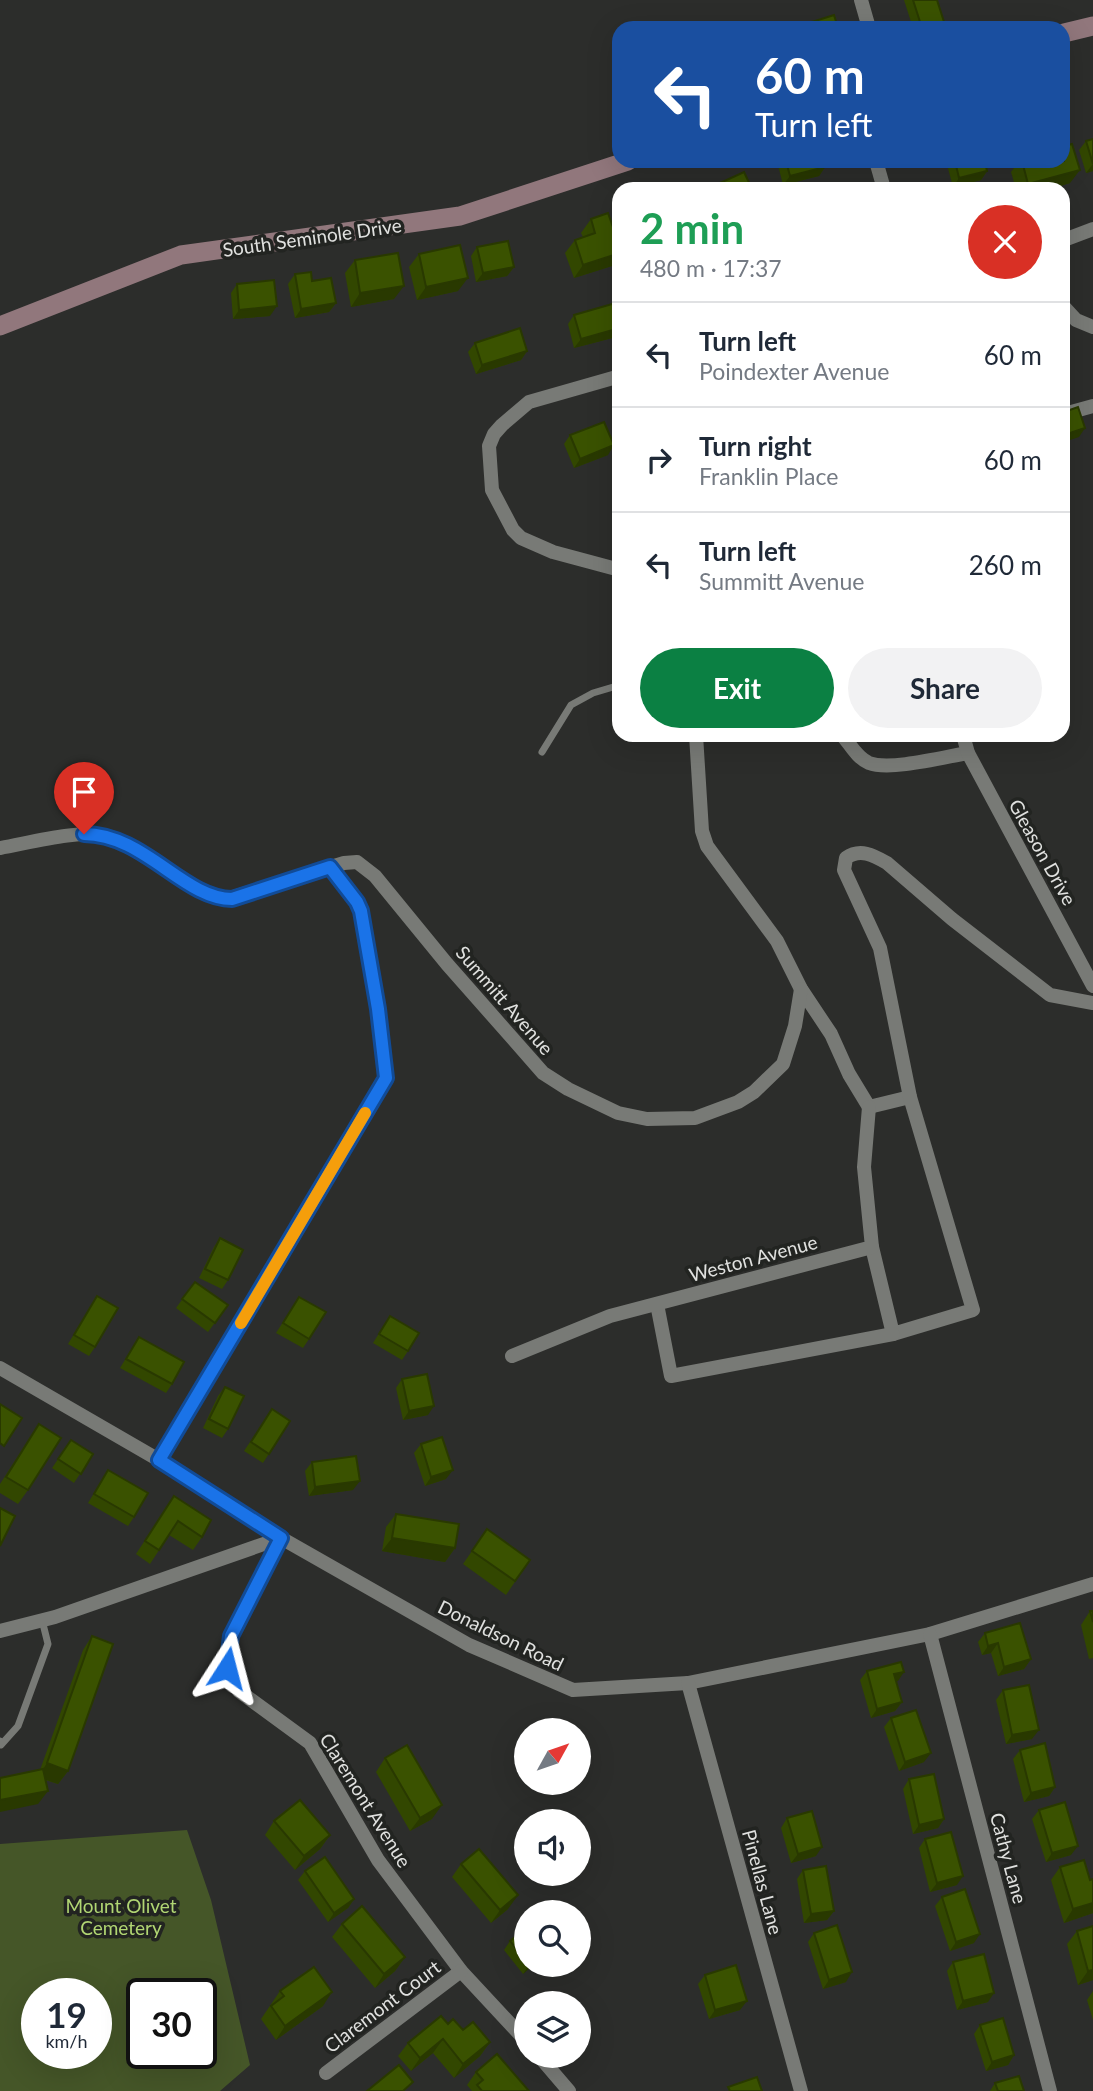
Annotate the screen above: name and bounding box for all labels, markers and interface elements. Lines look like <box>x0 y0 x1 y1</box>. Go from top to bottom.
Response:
text: 60 m <box>755 46 865 104</box>
icon: left <box>640 49 731 140</box>
text: Turn left <box>755 105 872 144</box>
text: 2 min <box>640 203 744 253</box>
button: close <box>968 205 1042 279</box>
street label: South Seminole Drive <box>221 213 403 261</box>
text: 480 m · 17:37 <box>640 254 782 282</box>
text: Turn left <box>699 325 796 357</box>
icon: left <box>640 336 678 374</box>
text: 60 m <box>984 339 1042 371</box>
text: Poindexter Avenue <box>699 357 889 385</box>
text: Turn right <box>699 430 812 462</box>
icon: right <box>640 441 678 479</box>
text: 60 m <box>984 444 1042 476</box>
text: Franklin Place <box>699 462 838 490</box>
text: Turn left <box>699 535 796 567</box>
icon: left <box>640 546 678 584</box>
text: 260 m <box>969 549 1042 581</box>
text: Summitt Avenue <box>699 567 864 595</box>
button: Exit <box>640 648 834 728</box>
button: Share <box>848 648 1042 728</box>
pin <box>54 762 114 834</box>
icon: arrive <box>65 773 103 811</box>
street label: Gleason Drive <box>1004 795 1082 909</box>
street label: Summitt Avenue <box>451 941 559 1059</box>
street label: Weston Avenue <box>686 1230 820 1286</box>
street label: Donaldson Road <box>434 1595 568 1675</box>
position arrow <box>190 1631 264 1705</box>
north arrow <box>514 1718 592 1796</box>
map controls <box>514 1718 591 2068</box>
street label: Claremont Avenue <box>315 1729 417 1871</box>
button: sound <box>514 1809 591 1886</box>
street label: Cathy Lane <box>986 1810 1032 1906</box>
street label: Pinellas Lane <box>738 1827 788 1937</box>
park label: Mount Olivet Cemetery <box>65 1894 177 1939</box>
button: search <box>514 1900 591 1977</box>
street label: Claremont Court <box>319 1955 445 2057</box>
speed limit sign: 30 <box>126 1978 217 2069</box>
button: layers <box>514 1991 591 2068</box>
text: 19 <box>46 1993 87 2035</box>
text: km/h <box>45 2030 88 2052</box>

